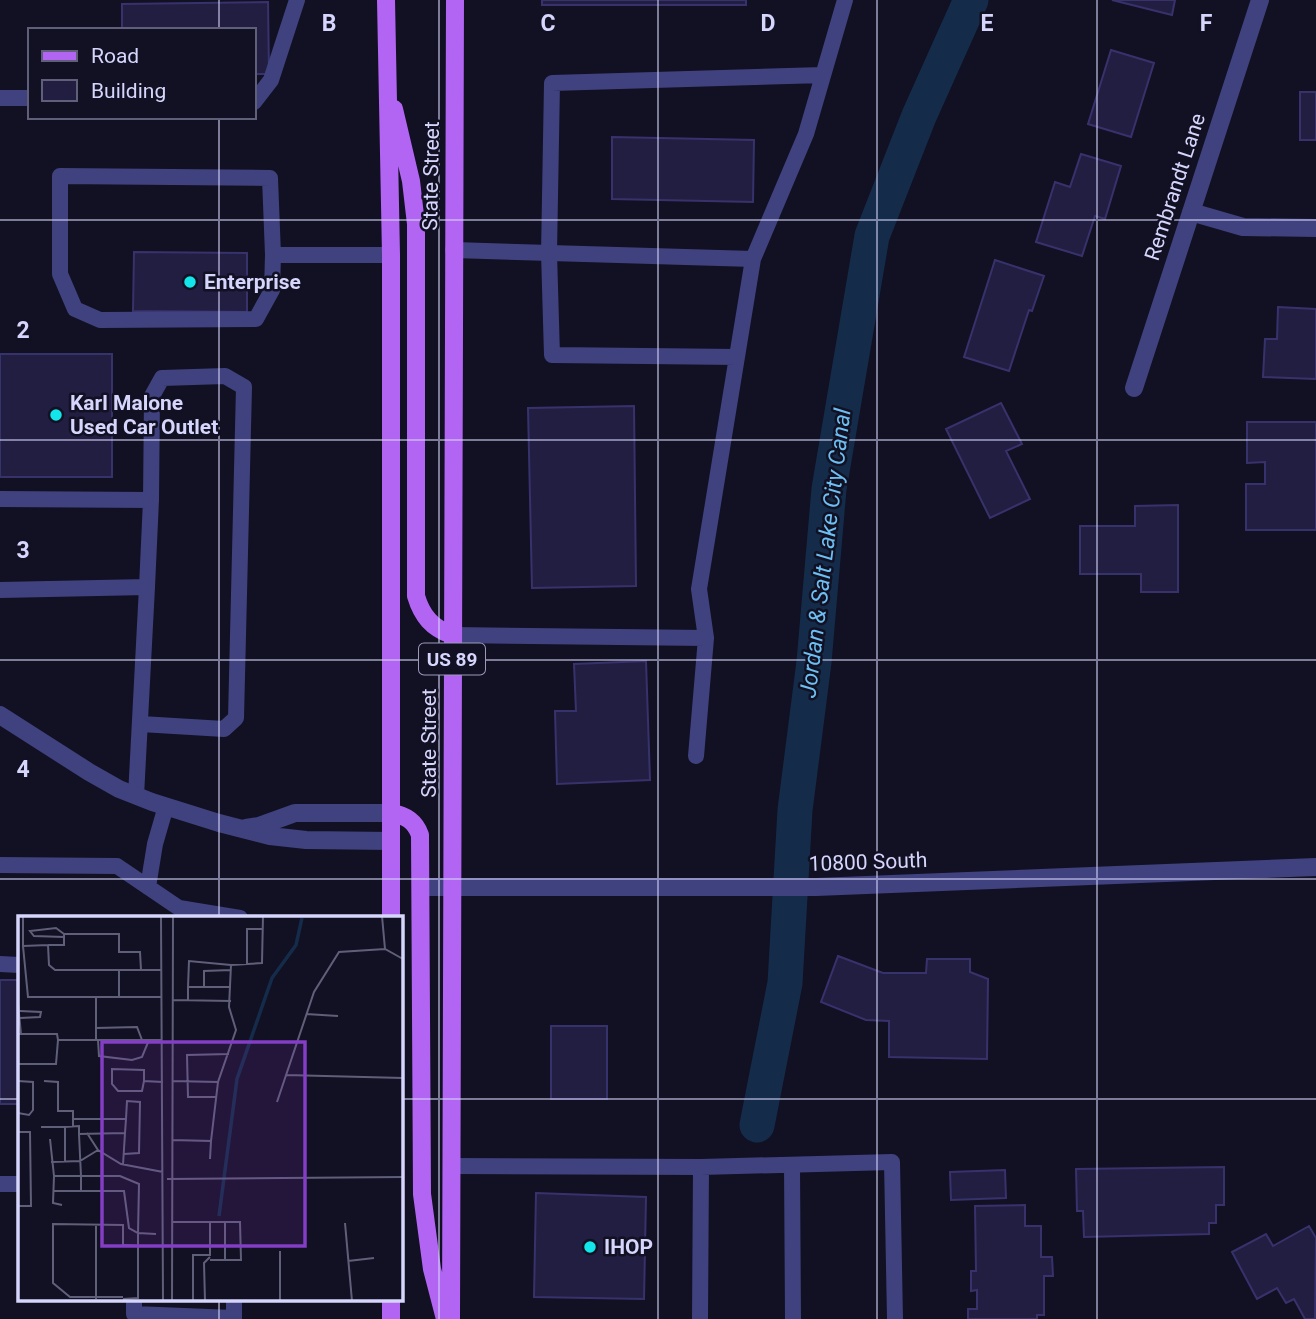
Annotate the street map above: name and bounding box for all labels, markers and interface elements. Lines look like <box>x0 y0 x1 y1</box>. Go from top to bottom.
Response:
text: B <box>322 10 336 37</box>
text: C <box>540 10 556 37</box>
text: D <box>761 10 775 37</box>
text: E <box>981 10 994 37</box>
text: F <box>1200 10 1213 37</box>
legend <box>28 28 256 119</box>
text: Road <box>91 44 139 68</box>
text: Building <box>91 79 166 103</box>
street label: Rembrandt Lane <box>1140 110 1210 264</box>
street label: State Street <box>418 121 444 231</box>
place label: Enterprise <box>204 270 301 294</box>
marker: Enterprise <box>182 274 198 290</box>
text: 2 <box>16 317 30 344</box>
place label: Karl Malone Used Car Outlet <box>70 391 218 439</box>
water label: Jordan & Salt Lake City Canal <box>794 406 857 699</box>
marker: Karl Malone Used Car Outlet <box>48 407 64 423</box>
text: 3 <box>16 537 30 564</box>
road number: US 89 <box>419 644 485 674</box>
street label: State Street <box>417 688 441 798</box>
text: 4 <box>16 756 30 783</box>
street label: 10800 South <box>808 848 928 876</box>
inset map <box>18 916 402 1302</box>
place label: IHOP <box>604 1235 653 1259</box>
marker: IHOP <box>582 1239 598 1255</box>

